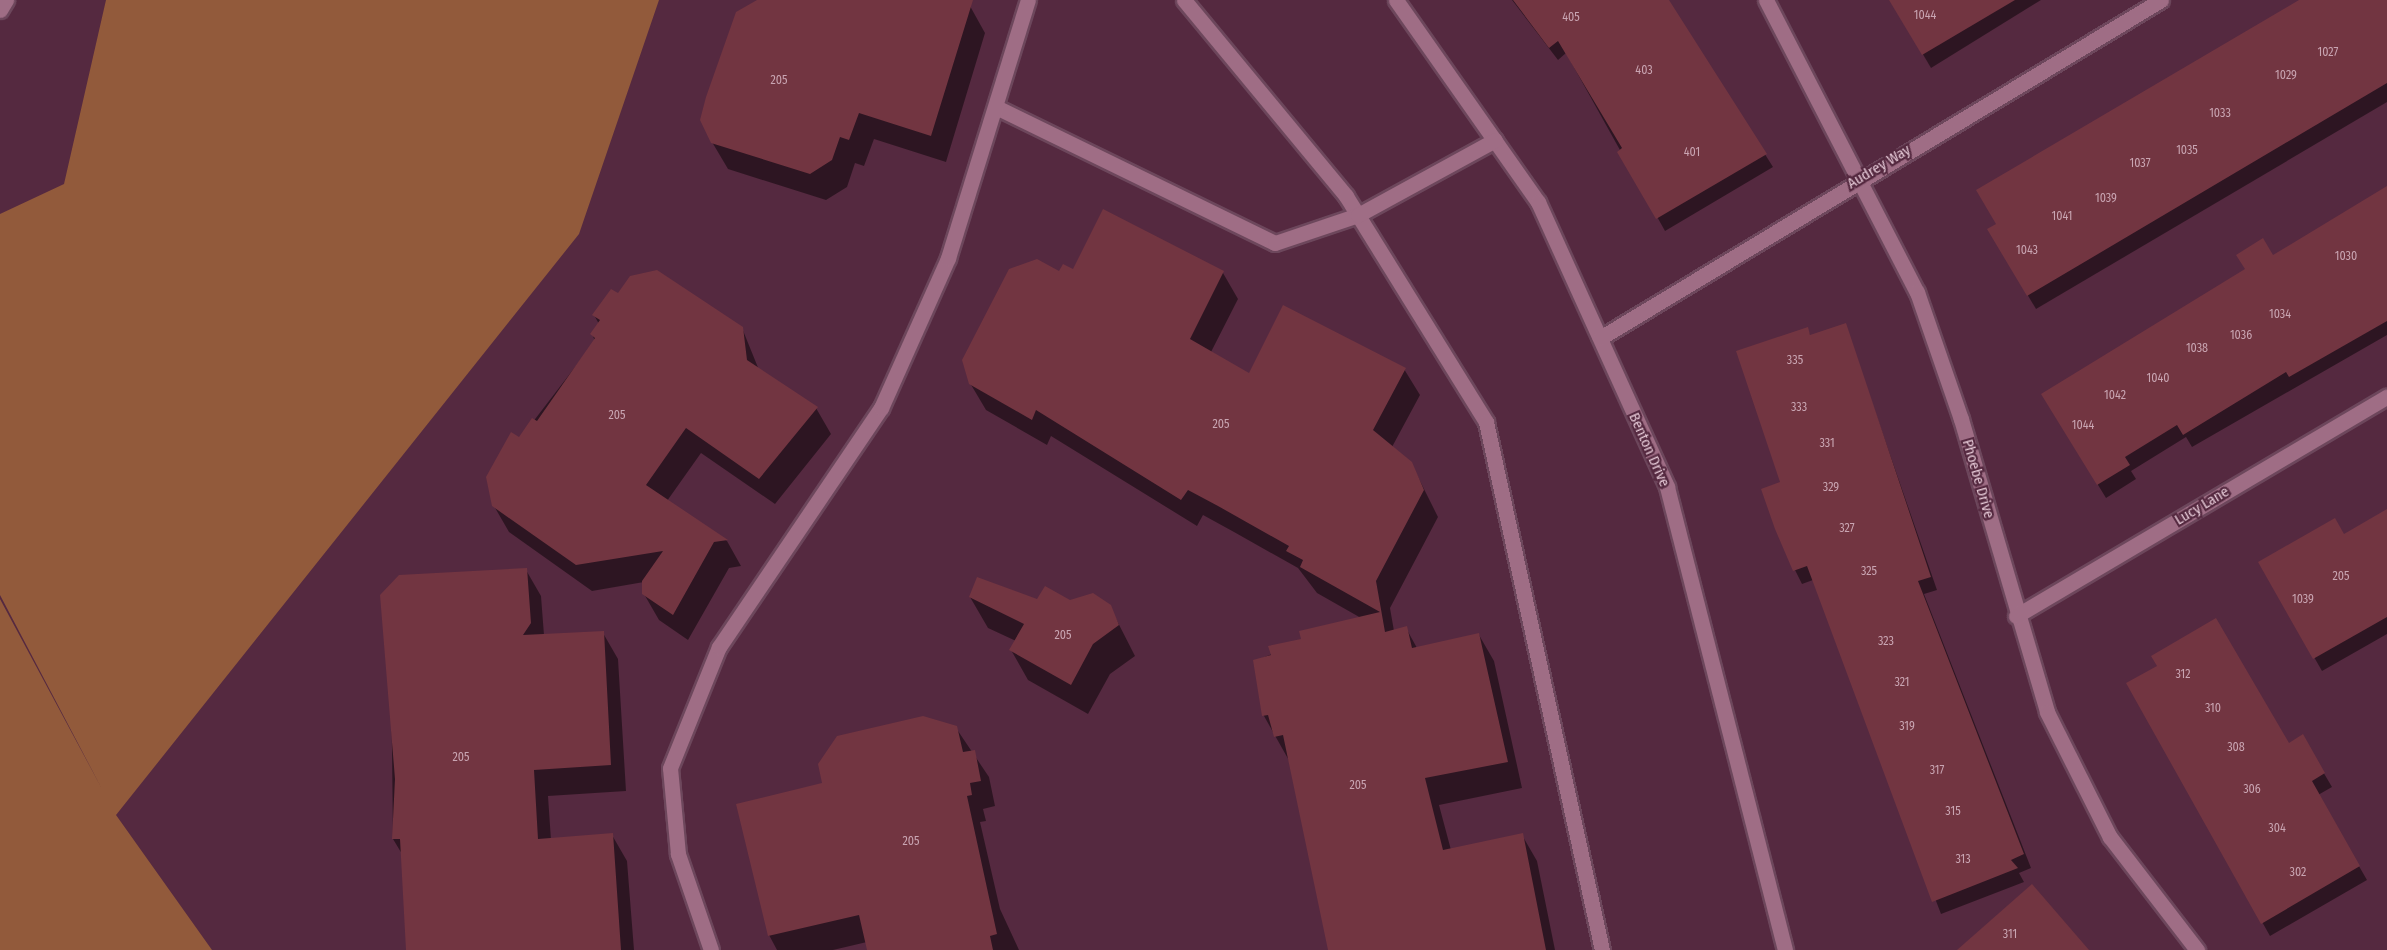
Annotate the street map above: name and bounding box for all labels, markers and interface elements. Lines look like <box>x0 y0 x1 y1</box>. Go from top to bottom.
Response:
house number: 1044 <box>1914 9 1936 23</box>
house number: 405 <box>1562 11 1580 25</box>
house number: 1027 <box>2318 46 2338 60</box>
house number: 403 <box>1635 64 1653 78</box>
house number: 1029 <box>2275 69 2297 83</box>
house number: 205 <box>770 74 788 88</box>
house number: 1033 <box>2209 107 2231 121</box>
street label: Audrey Way <box>1844 141 1914 193</box>
house number: 1035 <box>2176 144 2198 158</box>
house number: 401 <box>1684 146 1700 160</box>
house number: 1037 <box>2129 157 2151 171</box>
house number: 1039 <box>2095 192 2117 206</box>
house number: 1041 <box>2052 210 2072 224</box>
house number: 1043 <box>2016 244 2038 258</box>
house number: 1030 <box>2335 250 2357 264</box>
house number: 1034 <box>2269 308 2291 322</box>
house number: 1036 <box>2230 329 2252 343</box>
house number: 1038 <box>2186 342 2208 356</box>
house number: 335 <box>1787 354 1803 368</box>
house number: 1040 <box>2147 372 2169 386</box>
house number: 1042 <box>2104 389 2126 403</box>
house number: 333 <box>1791 401 1807 415</box>
house number: 205 <box>608 409 626 423</box>
street label: Benton Drive <box>1625 410 1673 490</box>
house number: 205 <box>1212 418 1230 432</box>
house number: 1044 <box>2072 419 2094 433</box>
house number: 331 <box>1819 437 1835 451</box>
street label: Phoebe Drive <box>1958 437 1998 521</box>
house number: 329 <box>1823 481 1839 495</box>
street label: Lucy Lane <box>2172 483 2232 529</box>
house number: 327 <box>1839 522 1855 536</box>
house number: 325 <box>1861 565 1877 579</box>
house number: 205 <box>2332 570 2350 584</box>
house number: 1039 <box>2292 593 2314 607</box>
house number: 205 <box>1054 629 1072 643</box>
house number: 323 <box>1878 635 1894 649</box>
house number: 312 <box>2175 668 2191 682</box>
house number: 321 <box>1894 676 1910 690</box>
house number: 310 <box>2205 702 2221 716</box>
house number: 319 <box>1899 720 1915 734</box>
house number: 308 <box>2227 741 2245 755</box>
house number: 205 <box>452 751 470 765</box>
house number: 317 <box>1930 764 1944 778</box>
house number: 205 <box>1349 779 1367 793</box>
house number: 306 <box>2243 783 2261 797</box>
house number: 315 <box>1945 805 1961 819</box>
house number: 304 <box>2268 822 2286 836</box>
house number: 205 <box>902 835 920 849</box>
house number: 313 <box>1955 853 1971 867</box>
house number: 302 <box>2290 866 2306 880</box>
house number: 311 <box>2003 928 2017 942</box>

